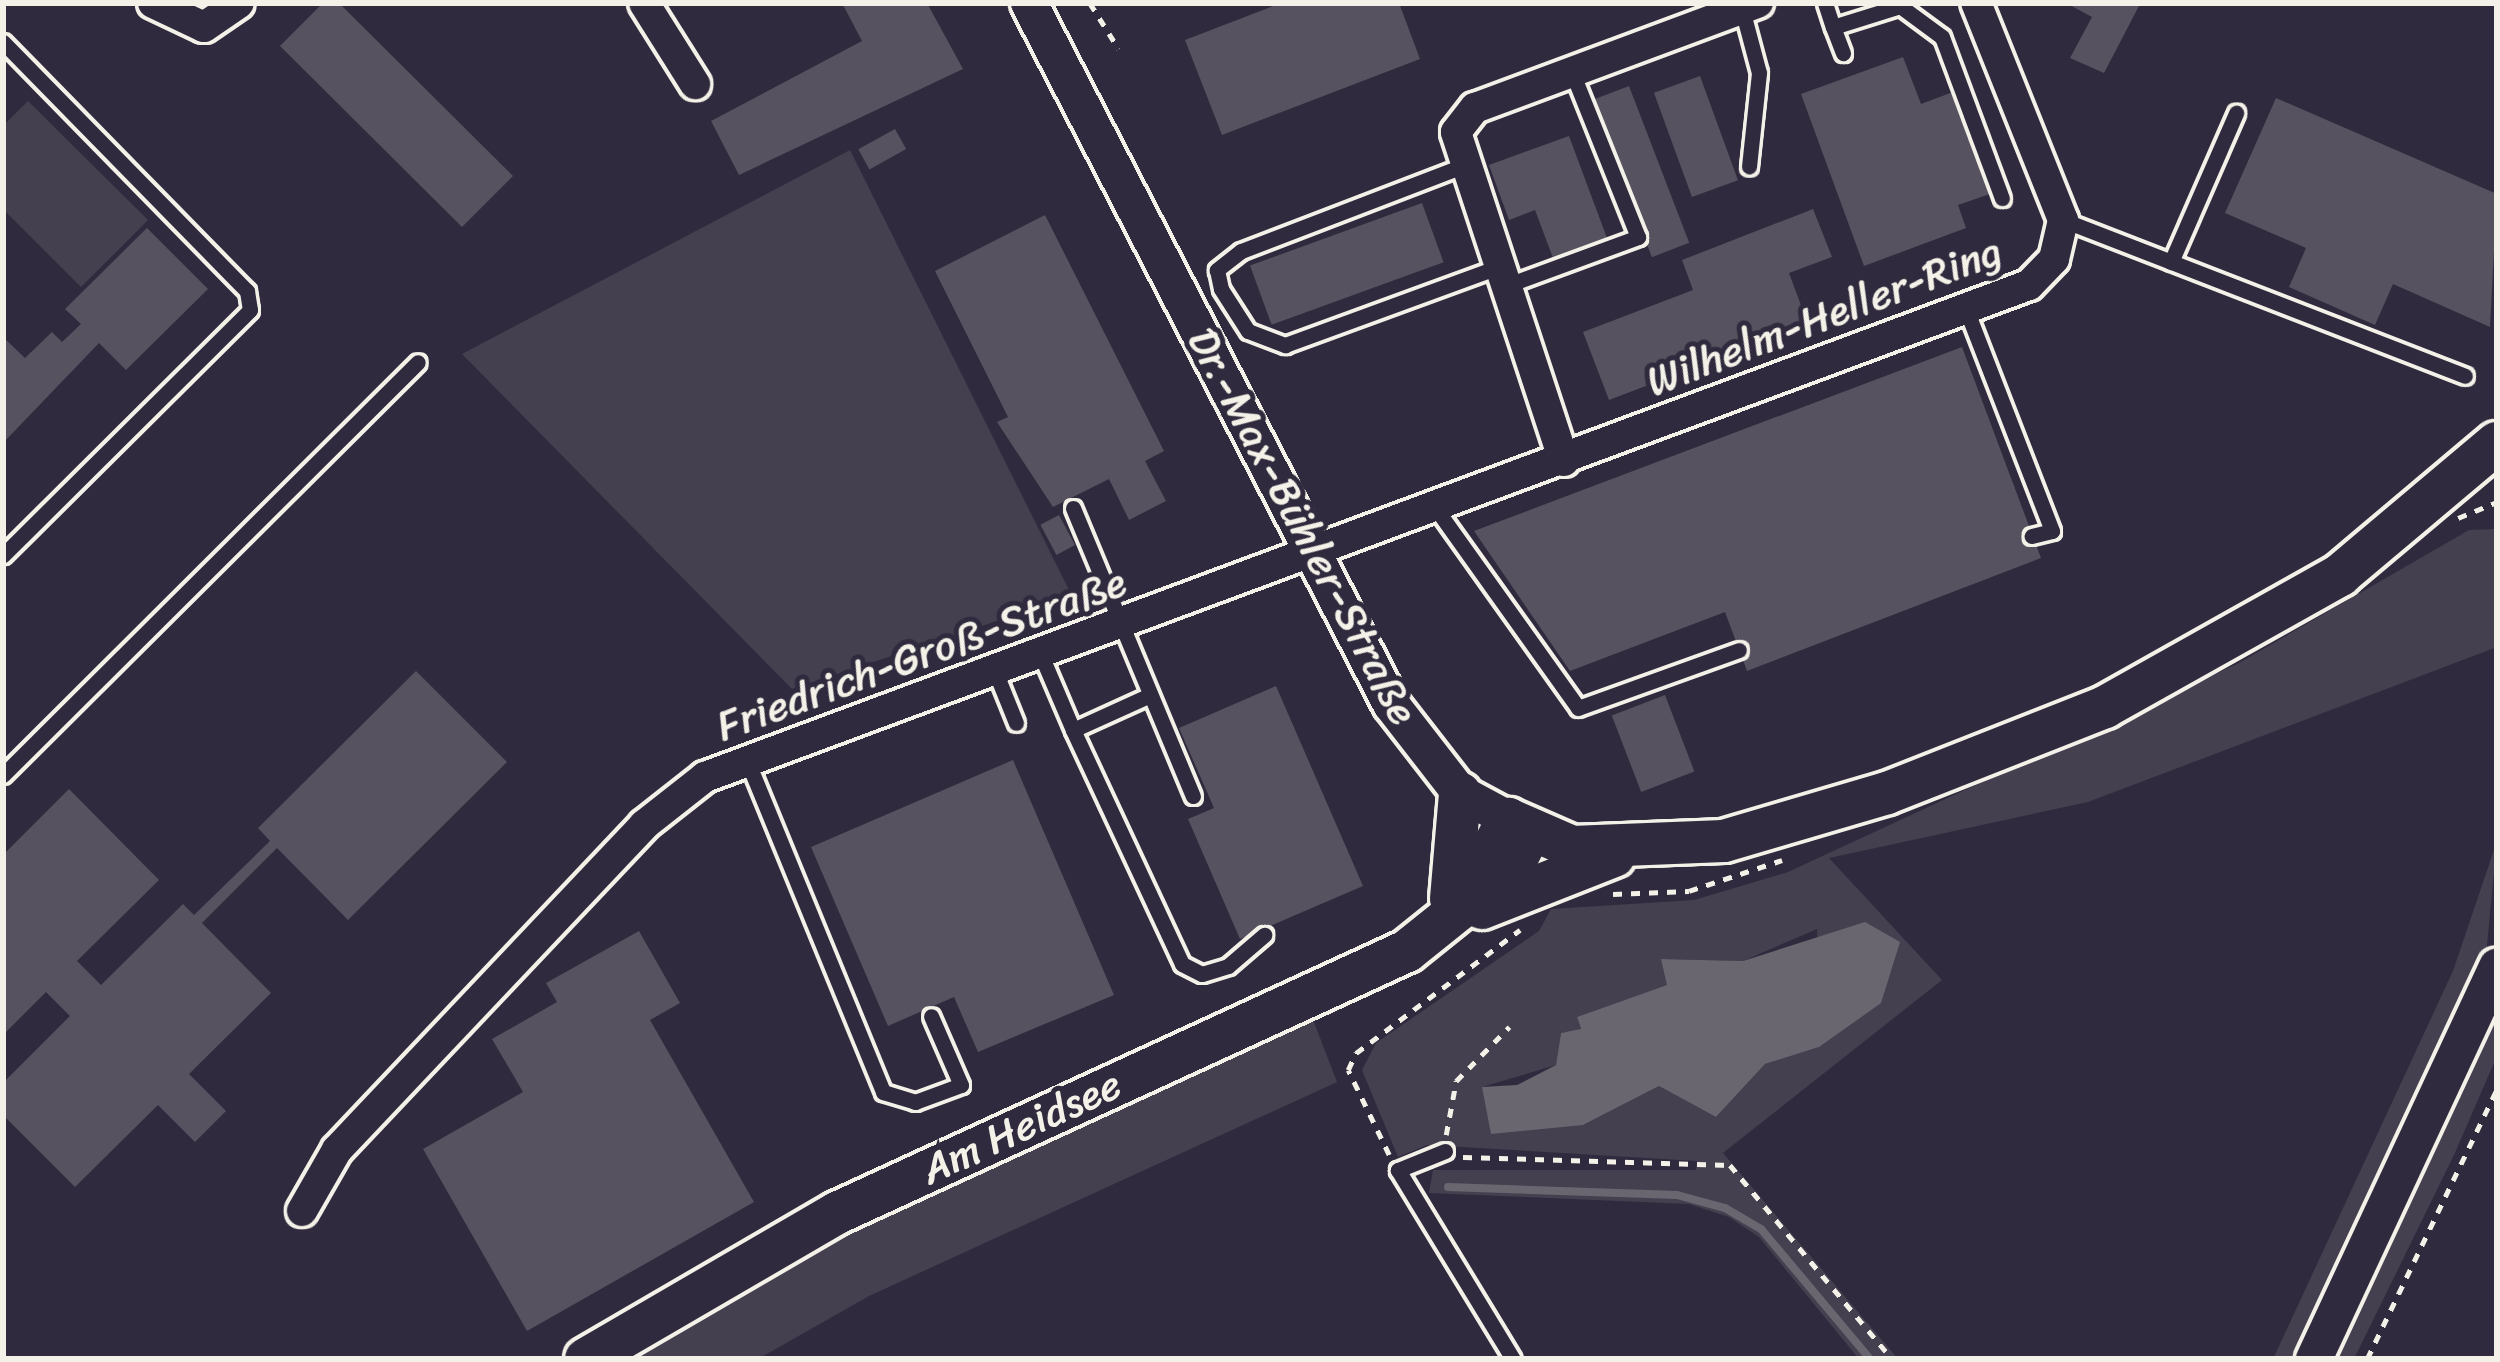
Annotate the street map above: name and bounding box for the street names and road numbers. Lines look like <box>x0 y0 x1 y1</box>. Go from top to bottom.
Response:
street label: Wilhelm-Heller-Ring <box>1639 225 2009 407</box>
street label: Dr.-Max-Bühler-Straße <box>1177 319 1429 733</box>
street label: Friedrich-Groß-Straße <box>709 556 1133 752</box>
street label: Am Heidsee <box>912 1058 1130 1196</box>

